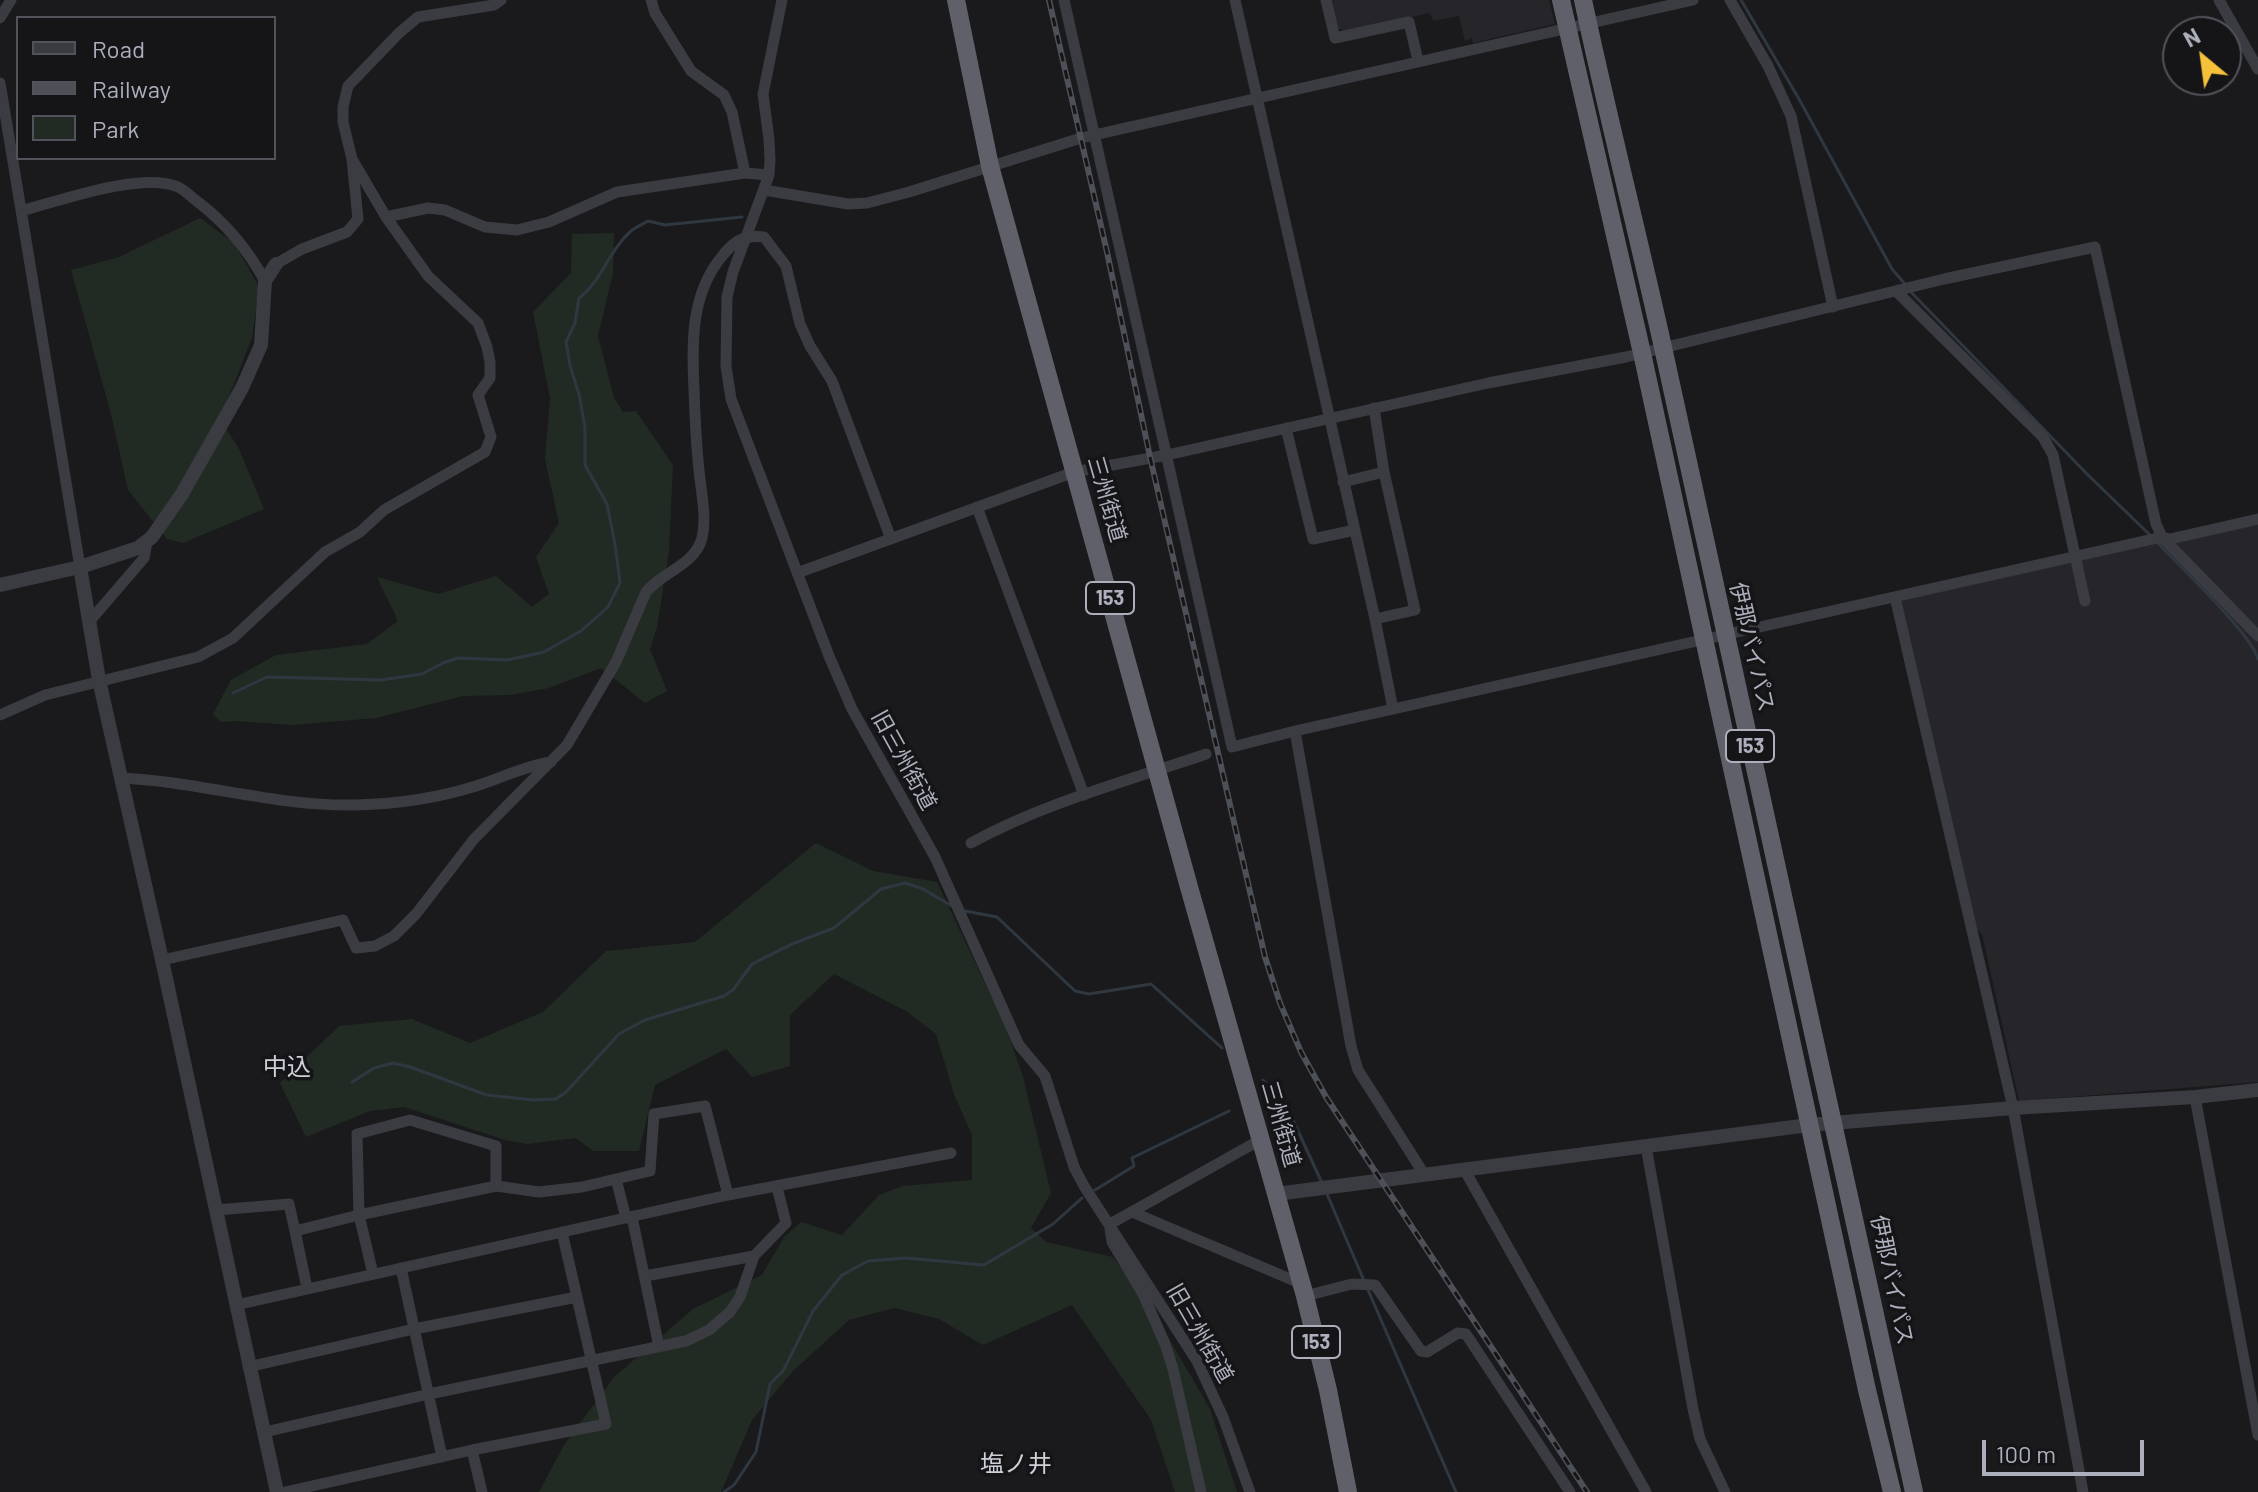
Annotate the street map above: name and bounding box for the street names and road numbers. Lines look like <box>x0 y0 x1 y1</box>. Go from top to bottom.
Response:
street label: 三州街道 <box>1082 453 1132 545</box>
street label: 伊那バイパス <box>1724 580 1780 714</box>
road number: 153 <box>1086 582 1134 614</box>
street label: 旧三州街道 <box>866 705 942 815</box>
road number: 153 <box>1726 730 1774 762</box>
street label: 三州街道 <box>1256 1078 1306 1170</box>
street label: 伊那バイパス <box>1865 1213 1919 1347</box>
street label: 旧三州街道 <box>1161 1279 1239 1387</box>
road number: 153 <box>1292 1326 1340 1358</box>

